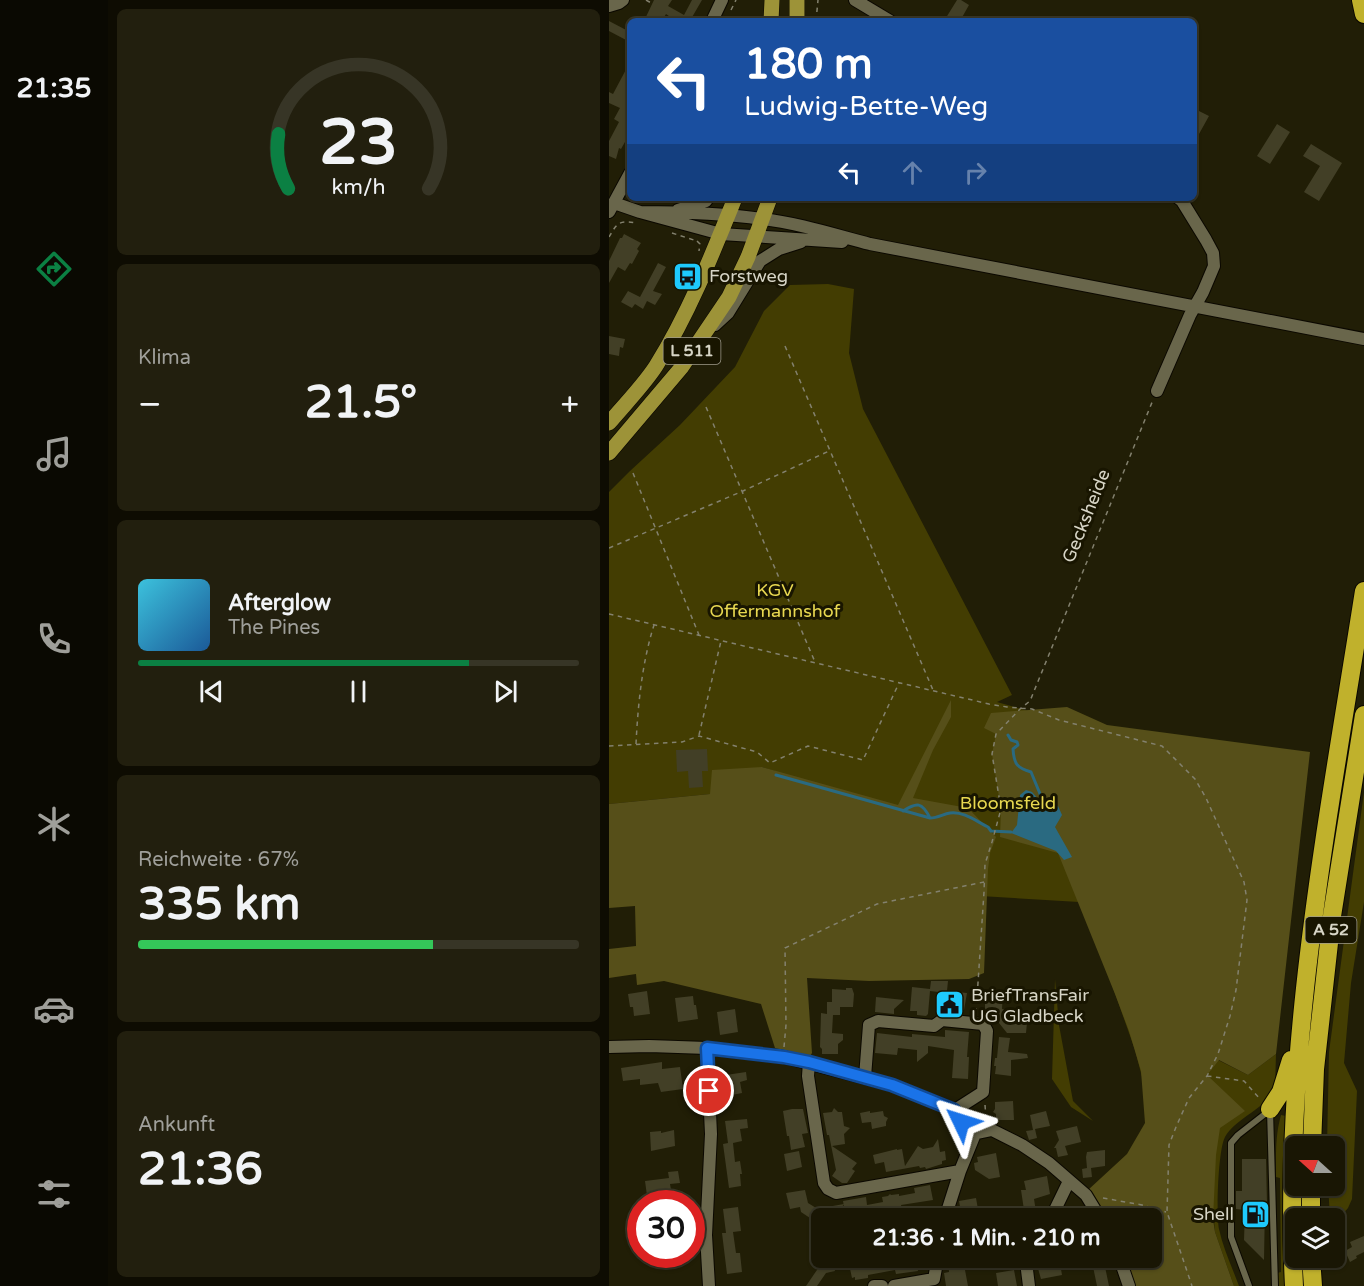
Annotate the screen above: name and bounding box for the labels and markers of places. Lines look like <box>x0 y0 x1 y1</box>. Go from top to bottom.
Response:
bus stop icon: Forstweg <box>672 260 704 292</box>
place label: Forstweg <box>709 265 788 287</box>
place label: BriefTransFair UG Gladbeck <box>971 984 1089 1027</box>
public building icon: BriefTransFair UG Gladbeck <box>934 989 966 1021</box>
pin <box>683 1065 734 1116</box>
fuel station icon: Shell <box>1239 1198 1271 1230</box>
place label: Shell <box>1193 1203 1234 1225</box>

